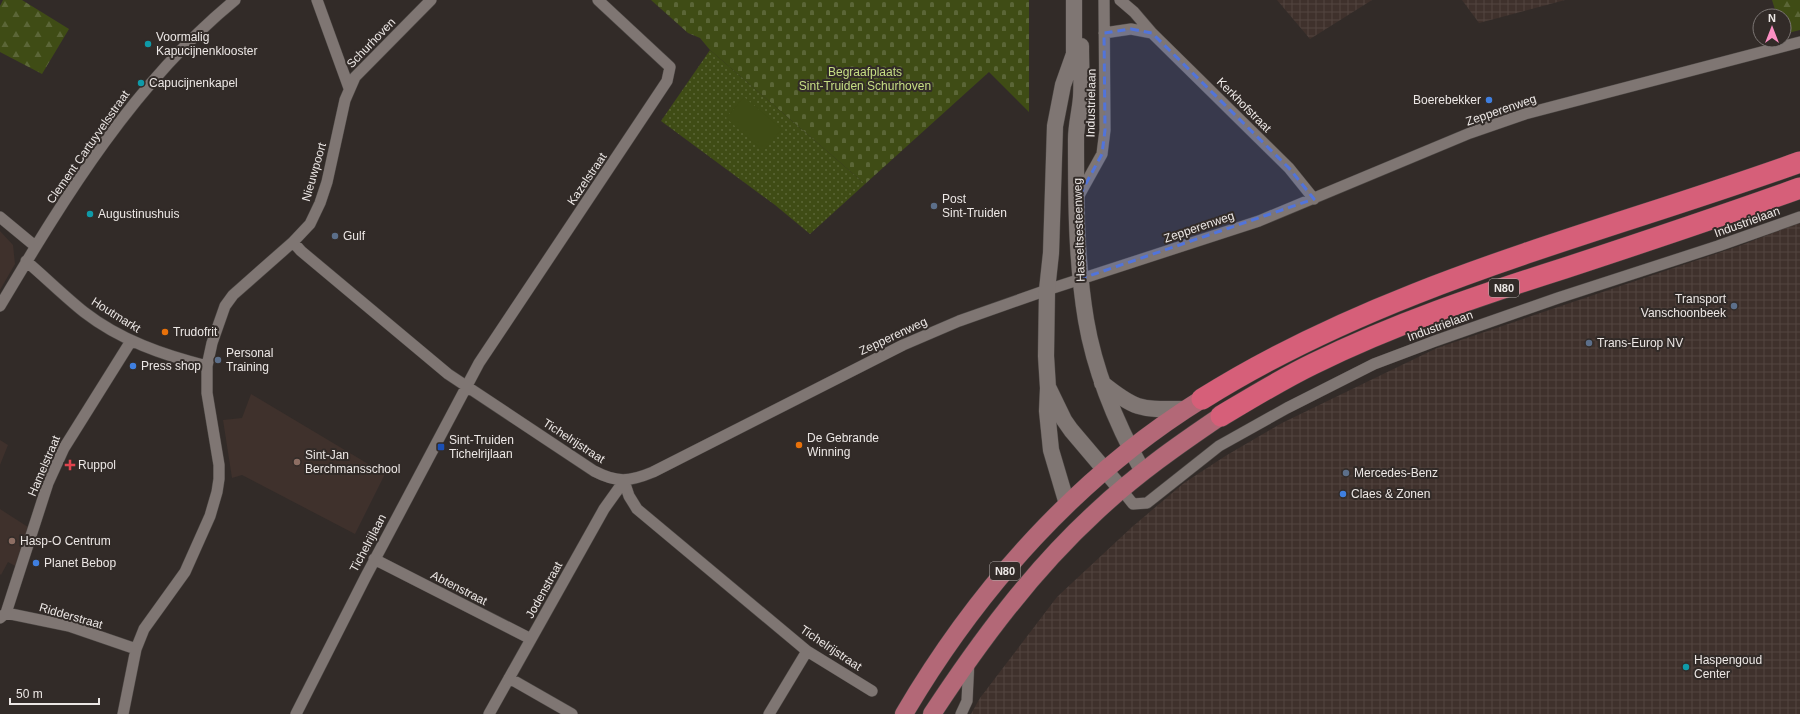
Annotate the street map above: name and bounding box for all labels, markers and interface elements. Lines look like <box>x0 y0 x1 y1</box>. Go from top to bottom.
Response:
north arrow <box>1752 8 1792 48</box>
text: N <box>1768 12 1776 24</box>
street label: Schurhoven <box>344 15 398 71</box>
place label: Voormalig Kapucijnenklooster <box>156 30 257 58</box>
marker: Voormalig Kapucijnenklooster <box>143 39 153 49</box>
park label: Begraafplaats Sint-Truiden Schurhoven <box>799 65 931 93</box>
street label: Industrielaan <box>1083 69 1099 137</box>
street label: Kerkhofstraat <box>1214 75 1275 136</box>
place label: Capucijnenkapel <box>149 76 238 90</box>
marker: Capucijnenkapel <box>136 78 146 88</box>
street label: Clement Cartuyvelsstraat <box>44 87 133 206</box>
street label: Zepperenweg <box>1464 91 1538 129</box>
place label: Boerebekker <box>1413 93 1481 107</box>
marker: Boerebekker <box>1484 95 1494 105</box>
street label: Nieuwpoort <box>299 140 329 203</box>
street label: Kazelstraat <box>564 150 610 208</box>
street label: Hasseltsesteenweg <box>1070 178 1088 282</box>
place label: Post Sint-Truiden <box>942 192 1007 220</box>
marker: Post Sint-Truiden <box>929 201 939 211</box>
street label: Industrielaan <box>1712 204 1782 240</box>
place label: Augustinushuis <box>98 207 179 221</box>
street label: Zepperenweg <box>1162 208 1236 246</box>
marker: Augustinushuis <box>85 209 95 219</box>
place label: Gulf <box>343 229 366 243</box>
marker: Gulf <box>330 231 340 241</box>
road number: N80 <box>1489 279 1519 297</box>
place label: Transport Vanschoonbeek <box>1641 292 1727 320</box>
street label: Houtmarkt <box>89 294 144 336</box>
marker: Transport Vanschoonbeek <box>1729 301 1739 311</box>
street label: Industrielaan <box>1405 308 1475 344</box>
street label: Zepperenweg <box>857 314 929 358</box>
place label: Trudofrit <box>173 325 218 339</box>
marker: Trudofrit <box>160 327 170 337</box>
place label: Trans-Europ NV <box>1597 336 1683 350</box>
marker: Trans-Europ NV <box>1584 338 1594 348</box>
place label: Personal Training <box>226 346 273 374</box>
marker: Personal Training <box>213 355 223 365</box>
place label: Press shop <box>141 359 201 373</box>
marker: Press shop <box>128 361 138 371</box>
street label: Tichelrijstraat <box>540 416 608 467</box>
place label: De Gebrande Winning <box>807 431 879 459</box>
street label: Hamelstraat <box>25 433 63 499</box>
place label: Sint-Truiden Tichelrijlaan <box>449 433 514 461</box>
marker: De Gebrande Winning <box>794 440 804 450</box>
marker: Sint-Truiden Tichelrijlaan <box>436 442 446 452</box>
place label: Sint-Jan Berchmansschool <box>305 448 400 476</box>
marker: Sint-Jan Berchmansschool <box>292 457 302 467</box>
place label: Ruppol <box>78 458 116 472</box>
marker: Ruppol <box>65 460 75 470</box>
place label: Mercedes-Benz <box>1354 466 1438 480</box>
marker: Mercedes-Benz <box>1341 468 1351 478</box>
place label: Claes & Zonen <box>1351 487 1430 501</box>
marker: Claes & Zonen <box>1338 489 1348 499</box>
street label: Tichelrijlaan <box>347 512 389 574</box>
place label: Hasp-O Centrum <box>20 534 111 548</box>
marker: Hasp-O Centrum <box>7 536 17 546</box>
place label: Planet Bebop <box>44 556 116 570</box>
marker: Planet Bebop <box>31 558 41 568</box>
street label: Jodenstraat <box>523 559 566 621</box>
road number: N80 <box>990 562 1020 580</box>
street label: Abtenstraat <box>428 568 490 608</box>
street label: Ridderstraat <box>38 600 105 632</box>
street label: Tichelrijstraat <box>798 622 865 674</box>
place label: Haspengoud Center <box>1694 653 1762 681</box>
marker: Haspengoud Center <box>1681 662 1691 672</box>
scale bar <box>10 680 99 706</box>
text: 50 m <box>16 687 43 701</box>

